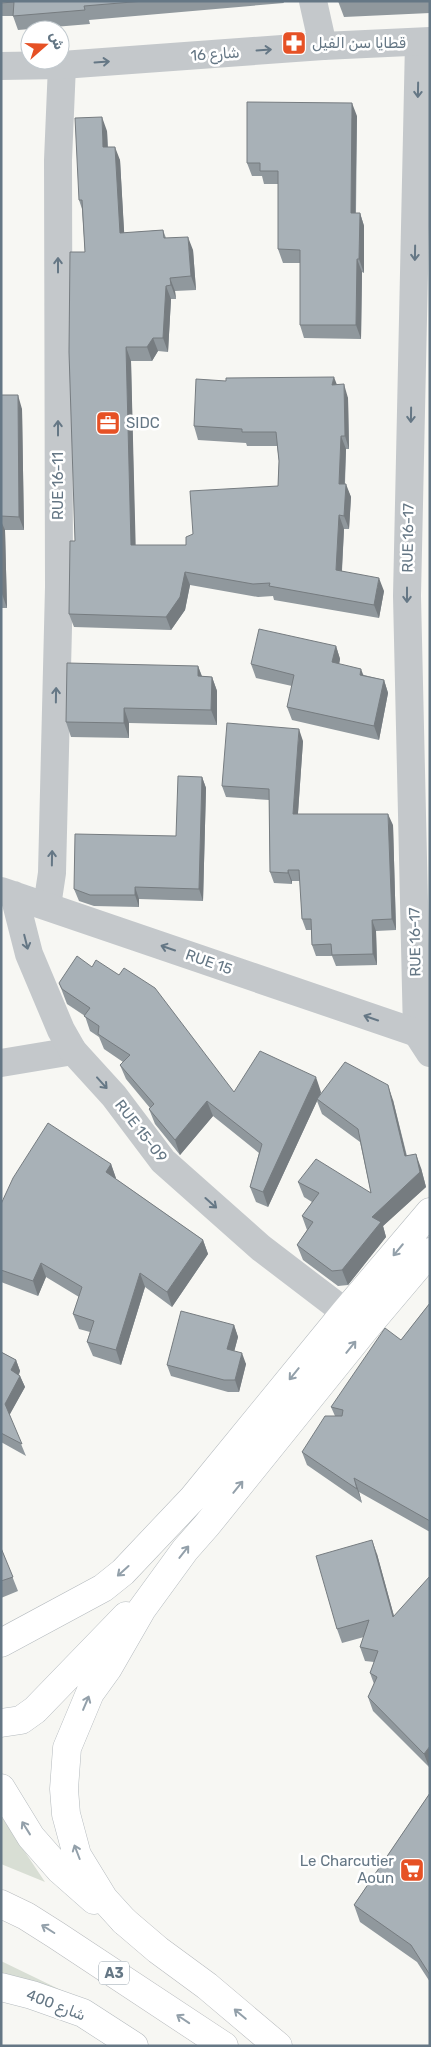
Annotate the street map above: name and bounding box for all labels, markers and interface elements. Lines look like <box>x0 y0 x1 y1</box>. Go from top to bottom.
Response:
north arrow <box>20 20 70 70</box>
text: ش <box>46 29 68 52</box>
pharmacy icon: قطايا سن الفيل <box>281 30 307 56</box>
place label: قطايا سن الفيل <box>312 34 406 52</box>
street label: شارع 16 <box>190 43 240 67</box>
one-way arrow <box>256 46 272 55</box>
one-way arrow <box>94 57 110 67</box>
one-way arrow <box>413 82 423 98</box>
one-way arrow <box>410 244 420 261</box>
one-way arrow <box>53 258 63 274</box>
one-way arrow <box>406 407 416 423</box>
office icon: SIDC <box>95 410 121 436</box>
place label: SIDC <box>126 414 160 432</box>
one-way arrow <box>53 420 63 436</box>
street label: RUE 16-11 <box>49 452 67 520</box>
street label: RUE 16-17 <box>398 503 418 573</box>
one-way arrow <box>402 586 412 603</box>
one-way arrow <box>51 688 61 704</box>
one-way arrow <box>48 850 57 866</box>
street label: RUE 16-17 <box>405 907 425 977</box>
one-way arrow <box>22 934 31 950</box>
one-way arrow <box>161 943 176 952</box>
street label: RUE 15 <box>183 946 235 978</box>
one-way arrow <box>364 1012 380 1022</box>
one-way arrow <box>96 1077 108 1090</box>
street label: RUE 15-09 <box>111 1096 171 1166</box>
one-way arrow <box>204 1197 217 1209</box>
one-way arrow <box>393 1243 404 1256</box>
one-way arrow <box>345 1341 356 1354</box>
one-way arrow <box>289 1368 300 1381</box>
one-way arrow <box>232 1481 243 1494</box>
one-way arrow <box>178 1546 189 1559</box>
one-way arrow <box>116 1566 129 1577</box>
one-way arrow <box>81 1696 91 1711</box>
one-way arrow <box>20 1821 30 1835</box>
one-way arrow <box>72 1845 81 1860</box>
place label: Le Charcutier Aoun <box>300 1852 394 1887</box>
supermarket icon: Le Charcutier Aoun <box>399 1857 425 1883</box>
one-way arrow <box>41 1924 55 1934</box>
road number: A3 <box>99 1962 129 1985</box>
street label: شارع 400 <box>23 1985 88 2026</box>
one-way arrow <box>234 2009 247 2020</box>
one-way arrow <box>177 2014 191 2024</box>

